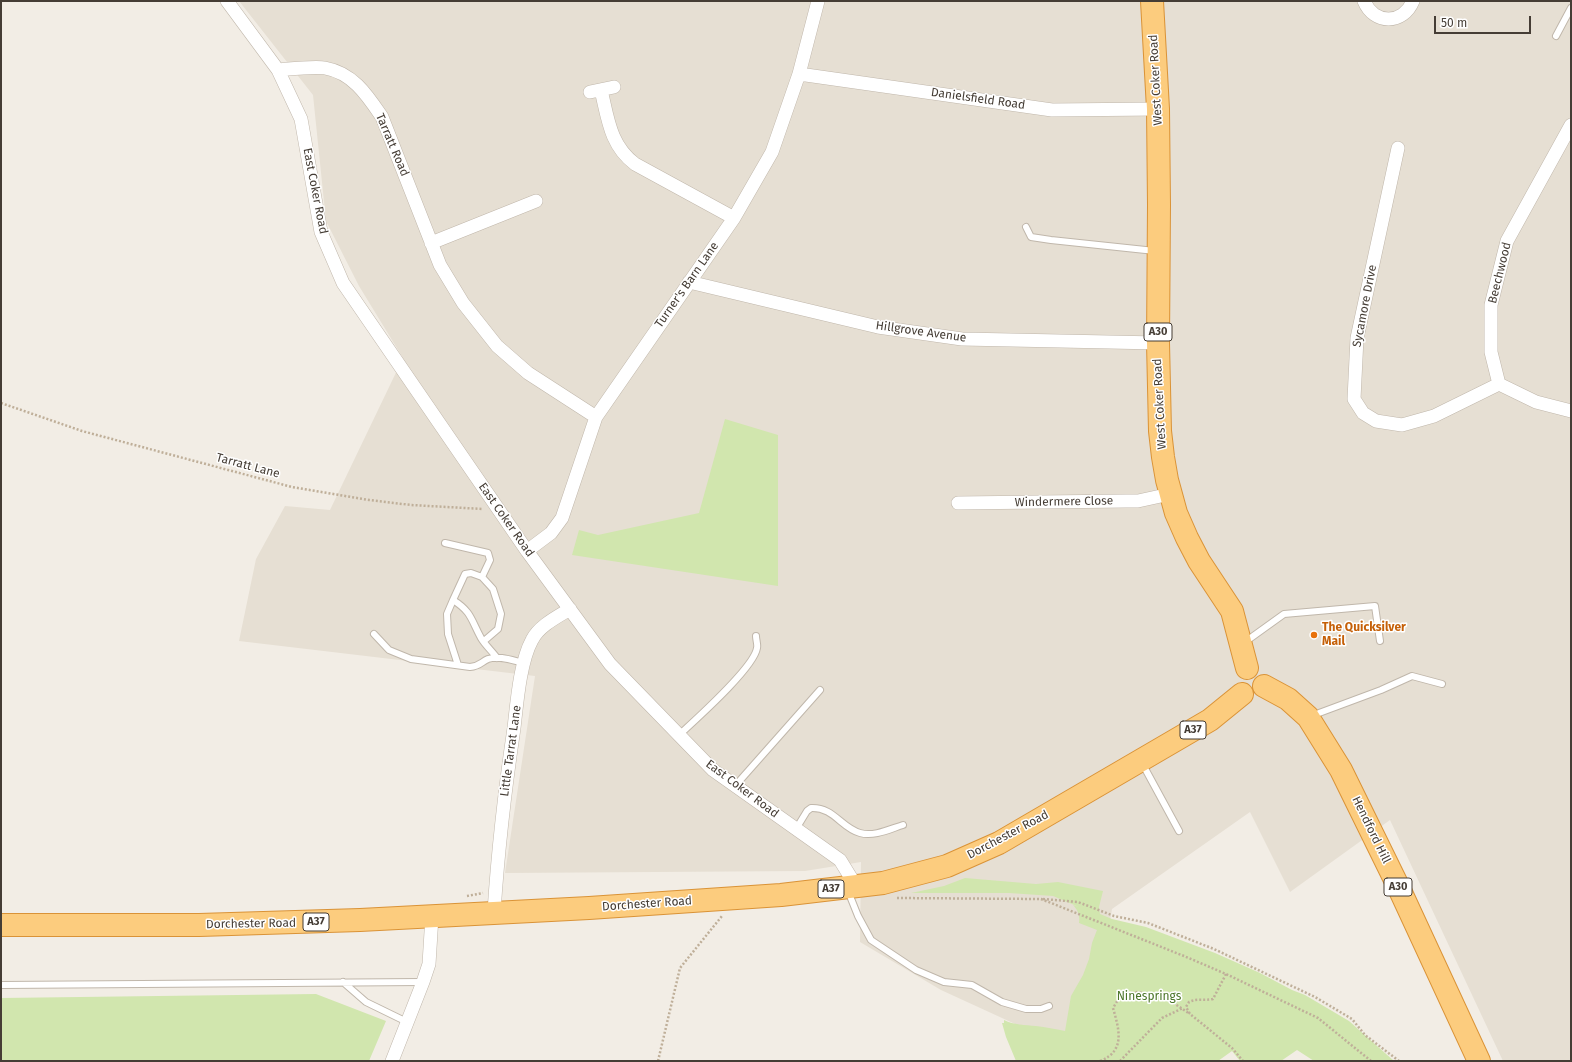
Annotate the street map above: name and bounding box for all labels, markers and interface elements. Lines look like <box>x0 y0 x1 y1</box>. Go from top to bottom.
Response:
scale bar <box>1436 8 1533 34</box>
text: 50 m <box>1441 16 1467 30</box>
street label: West Coker Road <box>1146 34 1166 126</box>
street label: Danielsfield Road <box>930 85 1026 113</box>
street label: Tarratt Road <box>372 111 412 179</box>
street label: East Coker Road <box>300 147 330 235</box>
street label: Turner's Barn Lane <box>652 239 722 331</box>
street label: Beechwood <box>1485 241 1515 305</box>
street label: Sycamore Drive <box>1350 263 1380 349</box>
street label: Hillgrove Avenue <box>875 319 967 345</box>
road number: A30 <box>1144 323 1172 341</box>
street label: West Coker Road <box>1150 358 1170 450</box>
street label: Tarratt Lane <box>215 451 281 481</box>
street label: East Coker Road <box>475 480 537 560</box>
street label: Windermere Close <box>1015 494 1113 510</box>
place label: The Quicksilver Mail <box>1322 621 1406 649</box>
marker: The Quicksilver Mail <box>1309 630 1319 640</box>
street label: Little Tarrat Lane <box>497 704 525 798</box>
road number: A37 <box>1180 721 1206 739</box>
street label: East Coker Road <box>703 757 781 821</box>
street label: Hendford Hill <box>1349 794 1393 866</box>
street label: Dorchester Road <box>965 807 1051 863</box>
road number: A30 <box>1384 878 1412 896</box>
road number: A37 <box>818 880 844 898</box>
street label: Dorchester Road <box>602 894 692 914</box>
road number: A37 <box>303 913 329 931</box>
street label: Dorchester Road <box>206 916 296 932</box>
park label: Ninesprings <box>1117 990 1181 1004</box>

